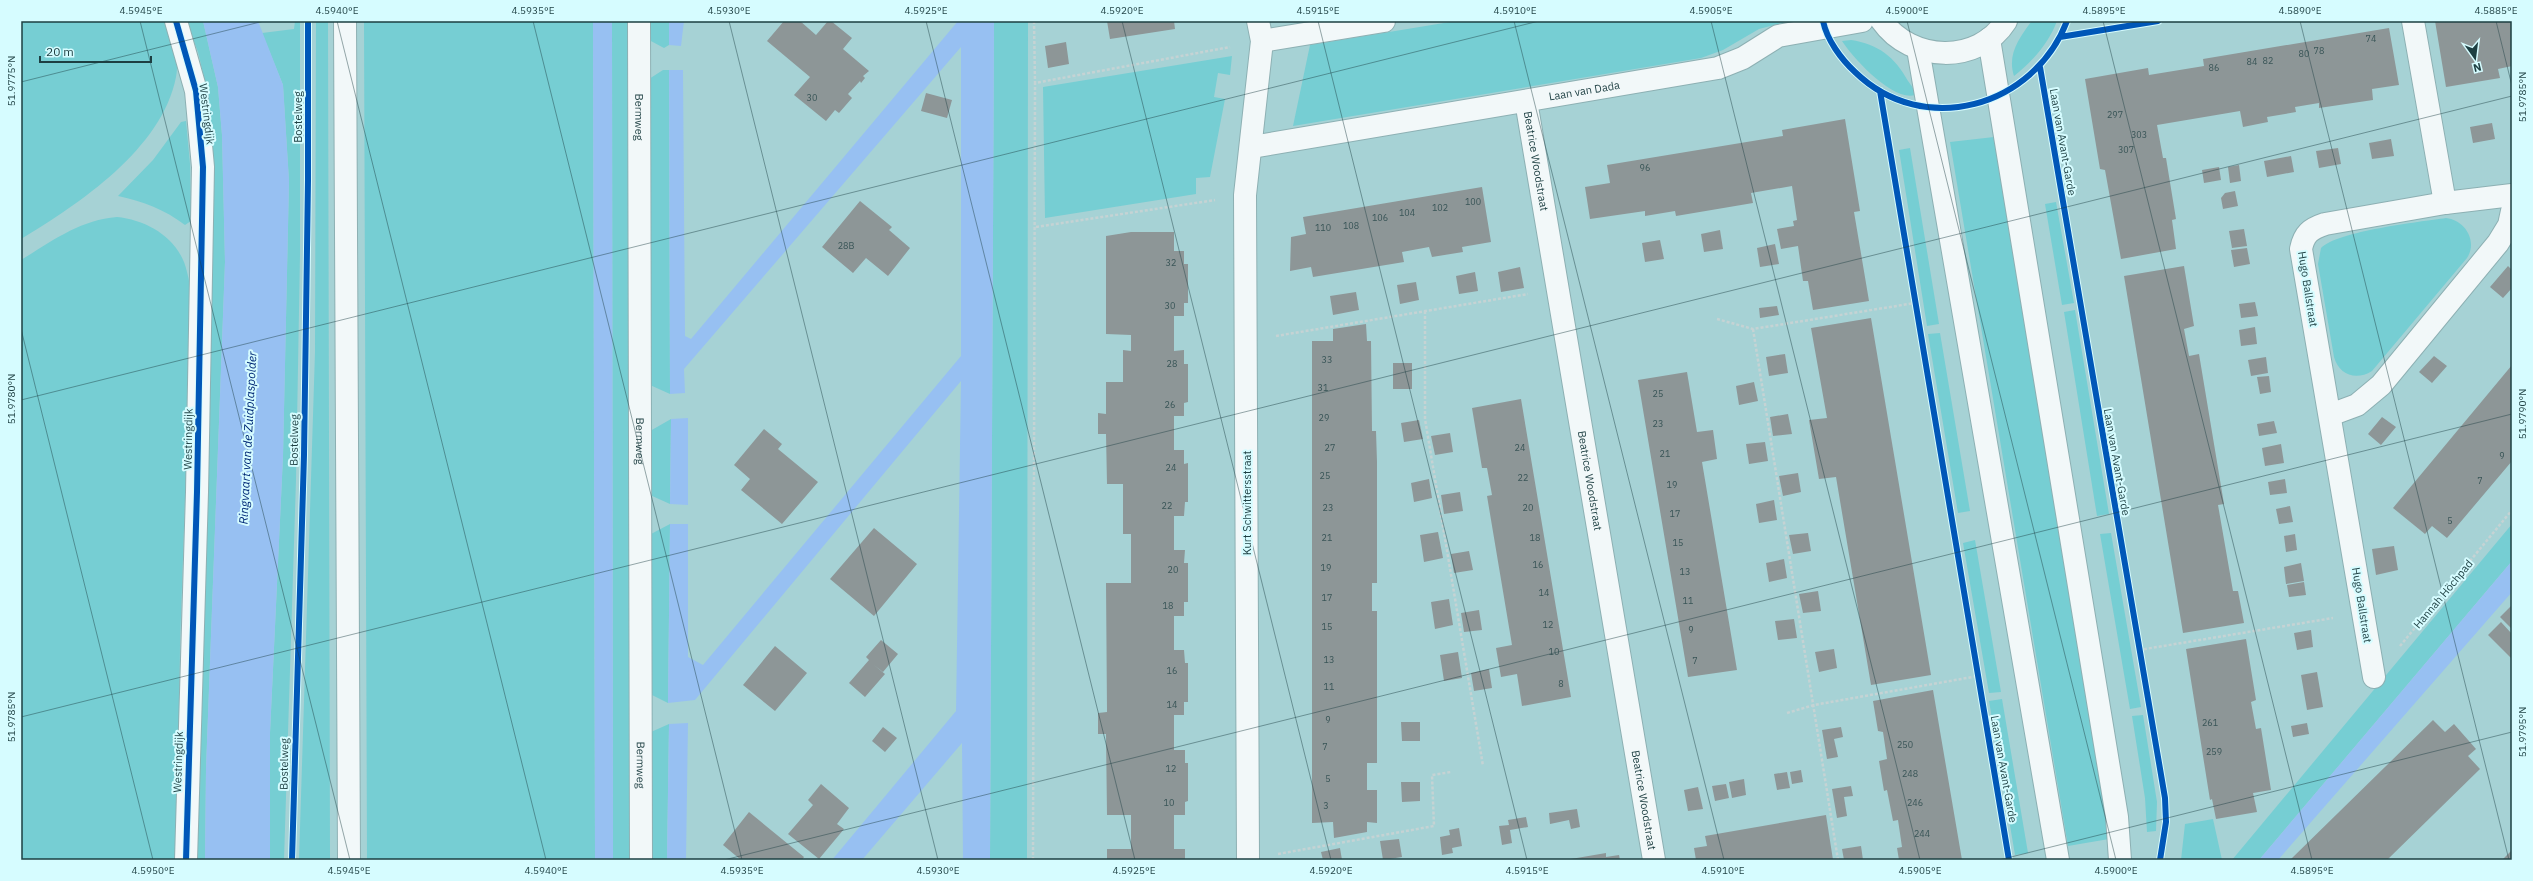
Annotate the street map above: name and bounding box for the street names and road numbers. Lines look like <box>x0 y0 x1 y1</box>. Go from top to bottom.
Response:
street label: Laan van Dada <box>1548 78 1621 104</box>
street label: Westringdijk <box>196 83 218 145</box>
street label: Laan van Avant-Garde <box>2047 87 2079 197</box>
street label: Bostelweg <box>291 91 305 143</box>
street label: Bermweg <box>632 93 646 141</box>
street label: Beatrice Woodstraat <box>1521 110 1551 212</box>
street label: Hugo Ballstraat <box>2295 250 2321 328</box>
street label: Laan van Avant-Garde <box>2101 407 2133 517</box>
street label: Westringdijk <box>180 408 196 470</box>
street label: Bostelweg <box>287 414 301 466</box>
street label: Bermweg <box>633 417 647 465</box>
street label: Beatrice Woodstraat <box>1575 430 1605 532</box>
street label: Kurt Schwittersstraat <box>1240 451 1254 555</box>
street label: Hannah Höchpad <box>2410 557 2476 631</box>
street label: Hugo Ballstraat <box>2349 566 2375 644</box>
street label: Laan van Avant-Garde <box>1988 714 2020 824</box>
street label: Westringdijk <box>170 731 186 793</box>
street label: Bostelweg <box>277 738 291 790</box>
street label: Bermweg <box>634 741 648 789</box>
street label: Beatrice Woodstraat <box>1629 749 1659 851</box>

